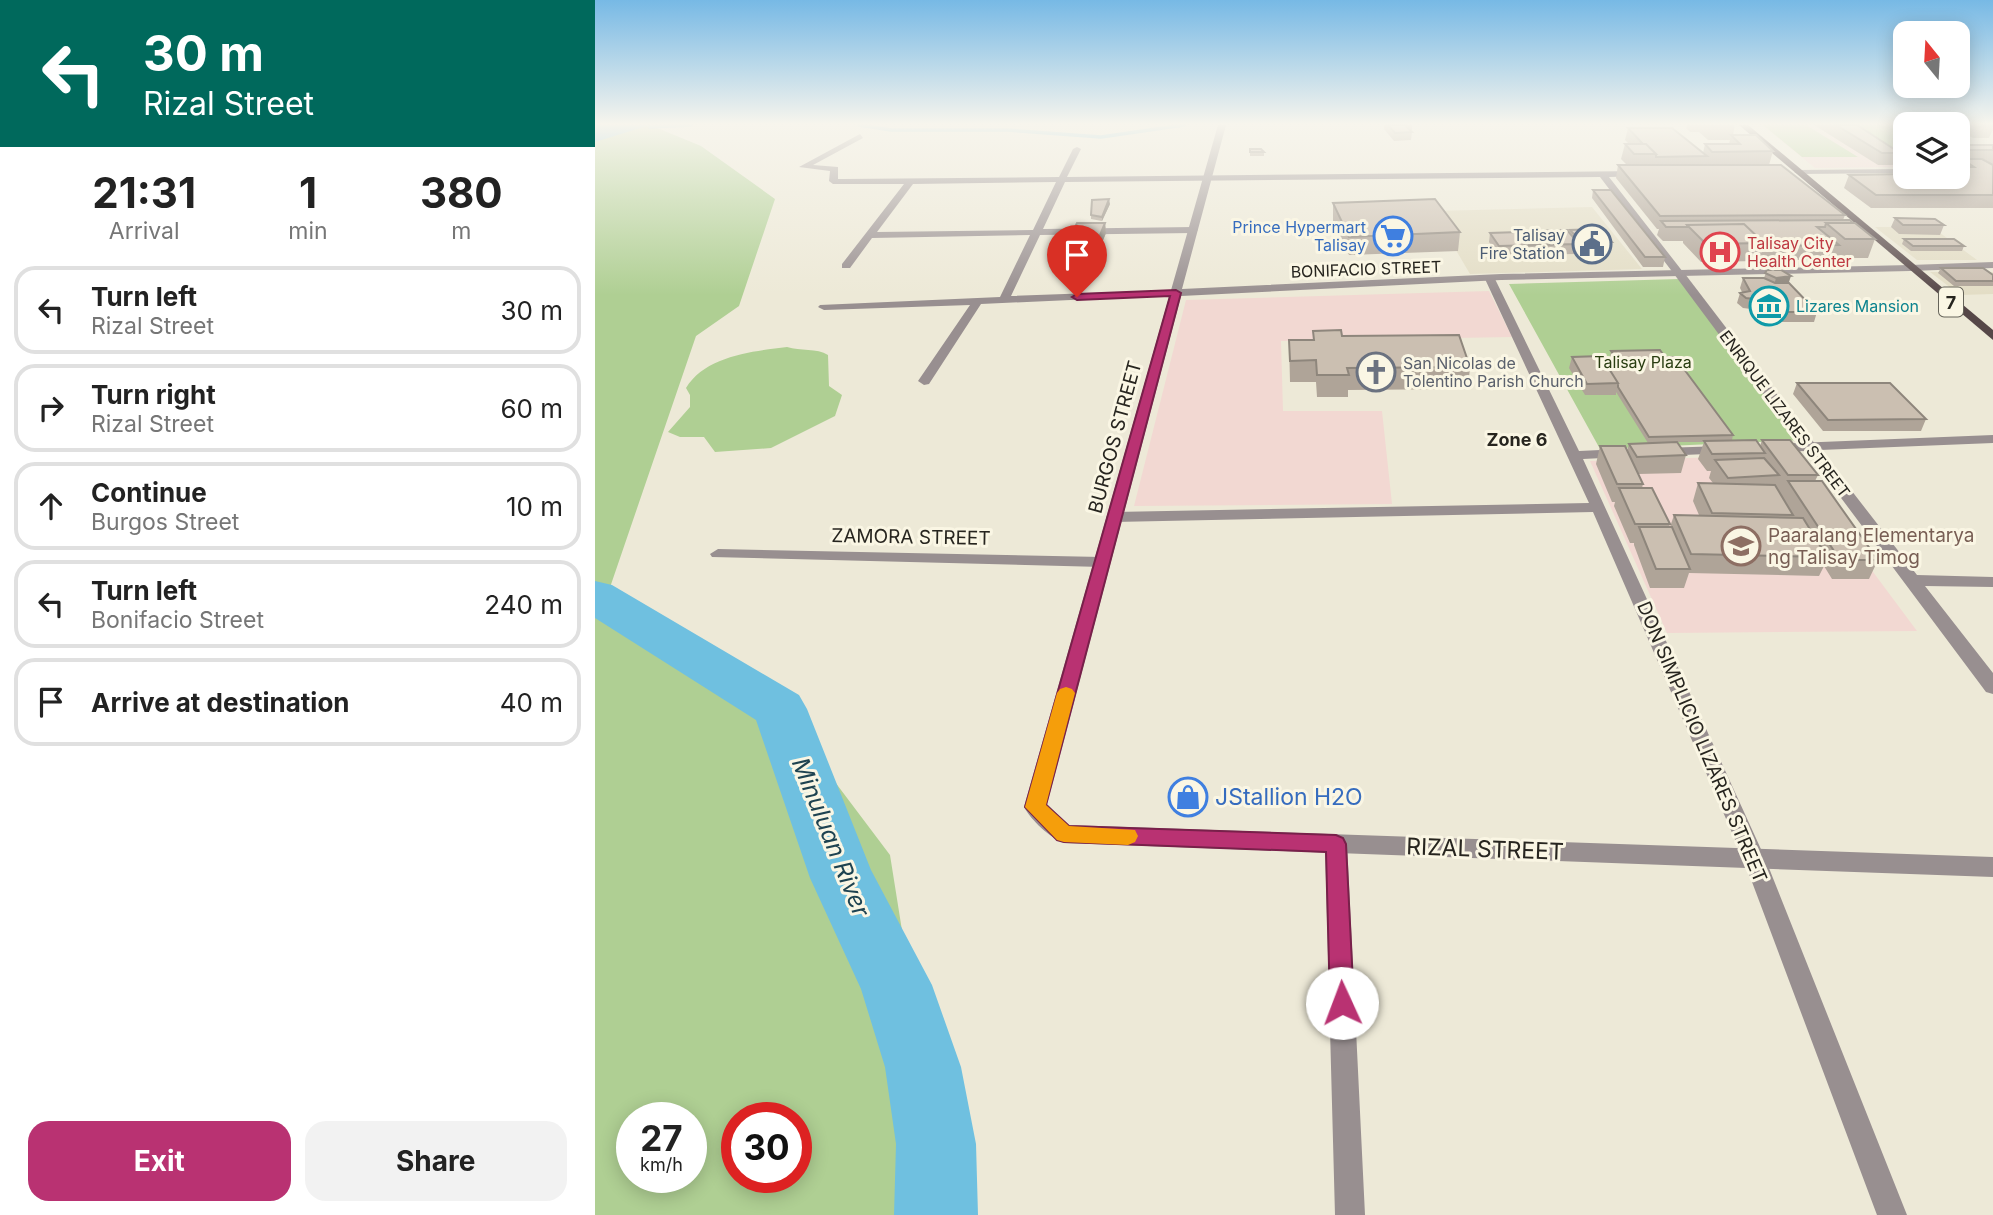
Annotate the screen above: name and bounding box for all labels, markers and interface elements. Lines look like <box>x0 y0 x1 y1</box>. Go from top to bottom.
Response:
north arrow <box>1893 21 1971 98</box>
map controls <box>1893 21 1970 189</box>
text: 30 m <box>143 24 264 83</box>
icon: left <box>28 28 119 119</box>
text: Rizal Street <box>143 84 314 123</box>
button: layers <box>1893 112 1970 189</box>
text: 21:31 <box>92 167 196 218</box>
text: 1 <box>299 167 317 218</box>
text: 380 <box>420 167 503 218</box>
supermarket icon: Prince Hypermart Talisay <box>1372 215 1414 257</box>
text: Arrival <box>109 217 180 245</box>
text: min <box>288 217 328 245</box>
text: m <box>451 217 471 245</box>
place label: Prince Hypermart Talisay <box>1232 217 1366 255</box>
public building icon: Talisay Fire Station <box>1571 223 1613 265</box>
pin <box>1047 225 1107 297</box>
place label: Talisay Fire Station <box>1479 225 1565 263</box>
hospital icon: Talisay City Health Center <box>1699 231 1741 273</box>
place label: Talisay City Health Center <box>1747 233 1852 271</box>
icon: arrive <box>1058 236 1096 274</box>
street label: BONIFACIO STREET <box>1290 256 1442 282</box>
text: Turn left <box>91 281 197 312</box>
museum icon: Lizares Mansion <box>1748 285 1790 327</box>
road number: 7 <box>1939 288 1963 316</box>
icon: left <box>32 291 70 329</box>
text: 30 m <box>500 295 563 326</box>
place label: Lizares Mansion <box>1796 296 1919 316</box>
text: Rizal Street <box>91 312 214 340</box>
street label: ENRIQUE LIZARES STREET <box>1716 326 1854 502</box>
church icon: San Nicolas de Tolentino Parish Church <box>1355 351 1397 393</box>
park label: Talisay Plaza <box>1594 352 1692 372</box>
place label: San Nicolas de Tolentino Parish Church <box>1403 353 1584 391</box>
street label: BURGOS STREET <box>1084 358 1146 516</box>
text: Turn right <box>91 379 216 410</box>
icon: right <box>32 389 70 427</box>
text: 60 m <box>500 393 563 424</box>
text: Rizal Street <box>91 410 214 438</box>
district label: Zone 6 <box>1487 429 1547 450</box>
text: Continue <box>91 477 207 508</box>
icon: ahead <box>32 487 70 525</box>
text: 10 m <box>506 491 563 522</box>
text: Burgos Street <box>91 508 239 536</box>
street label: ZAMORA STREET <box>831 524 991 550</box>
place label: Paaralang Elementarya ng Talisay Timog <box>1768 524 1975 569</box>
school or university icon: Paaralang Elementarya ng Talisay Timog <box>1720 525 1762 567</box>
text: Turn left <box>91 575 197 606</box>
icon: left <box>32 585 70 623</box>
text: 240 m <box>484 589 563 620</box>
street label: DON SIMPLICIO LIZARES STREET <box>1632 598 1772 886</box>
text: Bonifacio Street <box>91 606 264 634</box>
icon: arrive <box>32 683 70 721</box>
text: Arrive at destination <box>91 687 350 718</box>
text: 40 m <box>500 687 563 718</box>
water label: Minuluan River <box>786 753 876 922</box>
shop icon: JStallion H2O <box>1167 776 1209 818</box>
place label: JStallion H2O <box>1215 783 1363 811</box>
street label: RIZAL STREET <box>1406 832 1564 866</box>
position arrow <box>1305 966 1379 1040</box>
speed limit sign: 30 <box>721 1102 812 1193</box>
text: 27 <box>640 1117 683 1159</box>
button: Exit <box>28 1121 291 1201</box>
button: Share <box>305 1121 567 1201</box>
text: km/h <box>640 1154 683 1175</box>

